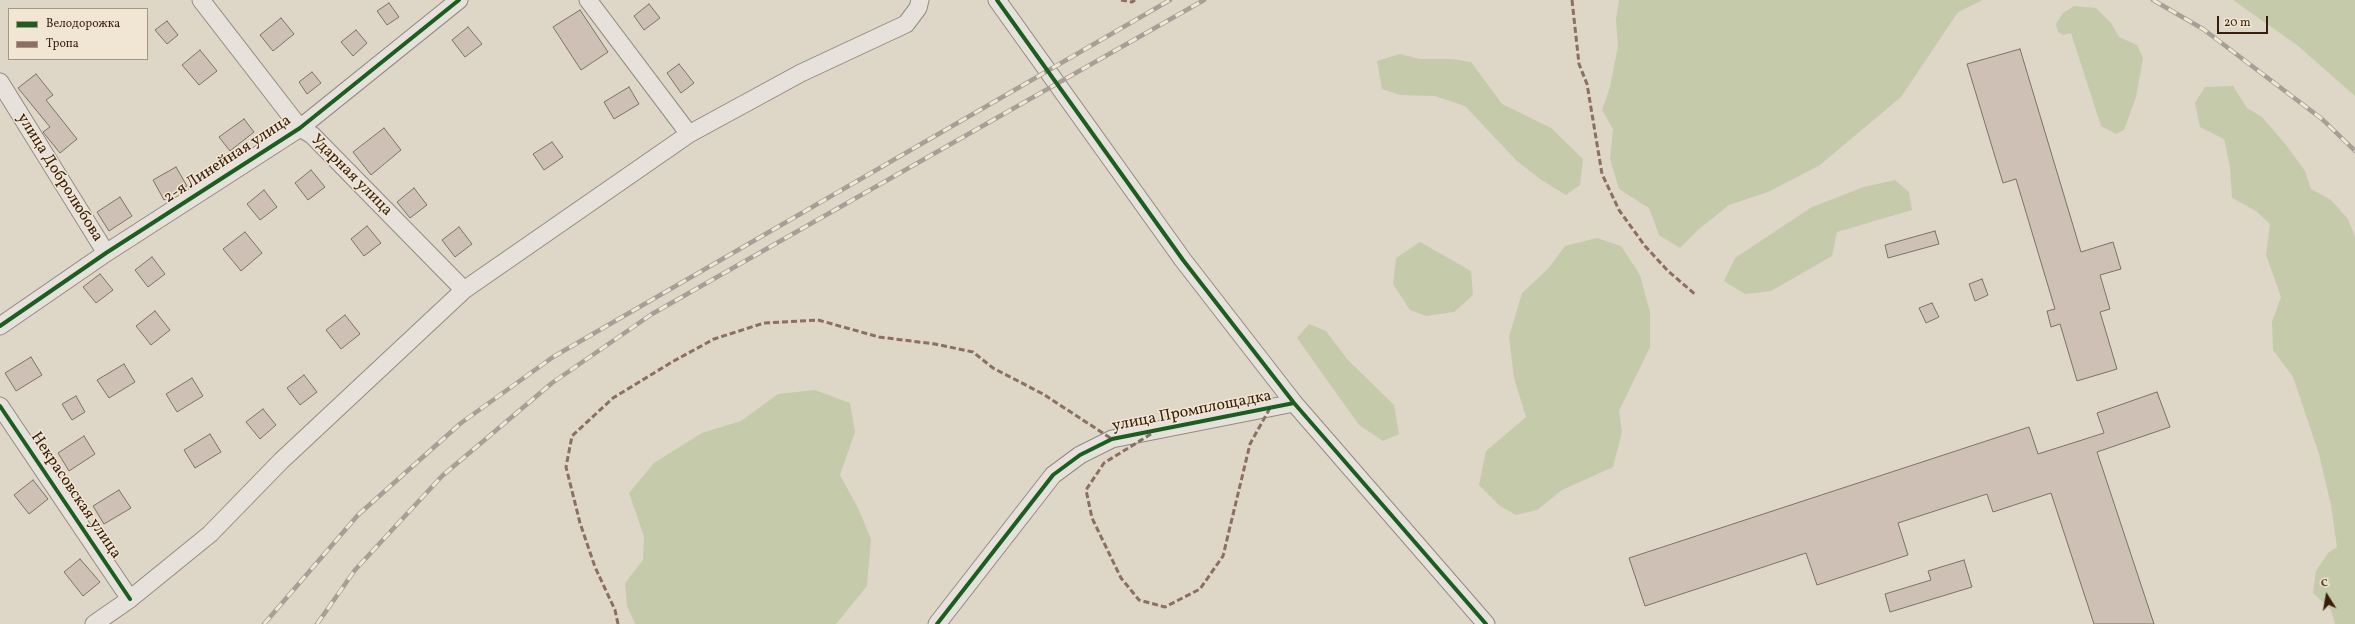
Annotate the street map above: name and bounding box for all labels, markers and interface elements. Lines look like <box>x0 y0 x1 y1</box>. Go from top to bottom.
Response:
legend <box>8 8 148 60</box>
scale bar <box>2219 8 2270 34</box>
text: 20 m <box>2224 15 2251 31</box>
text: Велодорожка <box>46 16 120 32</box>
text: Тропа <box>46 36 79 52</box>
street label: улица Добролюбова <box>12 110 106 246</box>
street label: 2-я Линейная улица <box>161 112 295 208</box>
street label: Ударная улица <box>306 131 396 221</box>
street label: улица Промплощадка <box>1111 387 1273 437</box>
street label: Некрасовская улица <box>25 429 125 563</box>
north arrow <box>2307 576 2347 616</box>
text: С <box>2320 576 2330 592</box>

